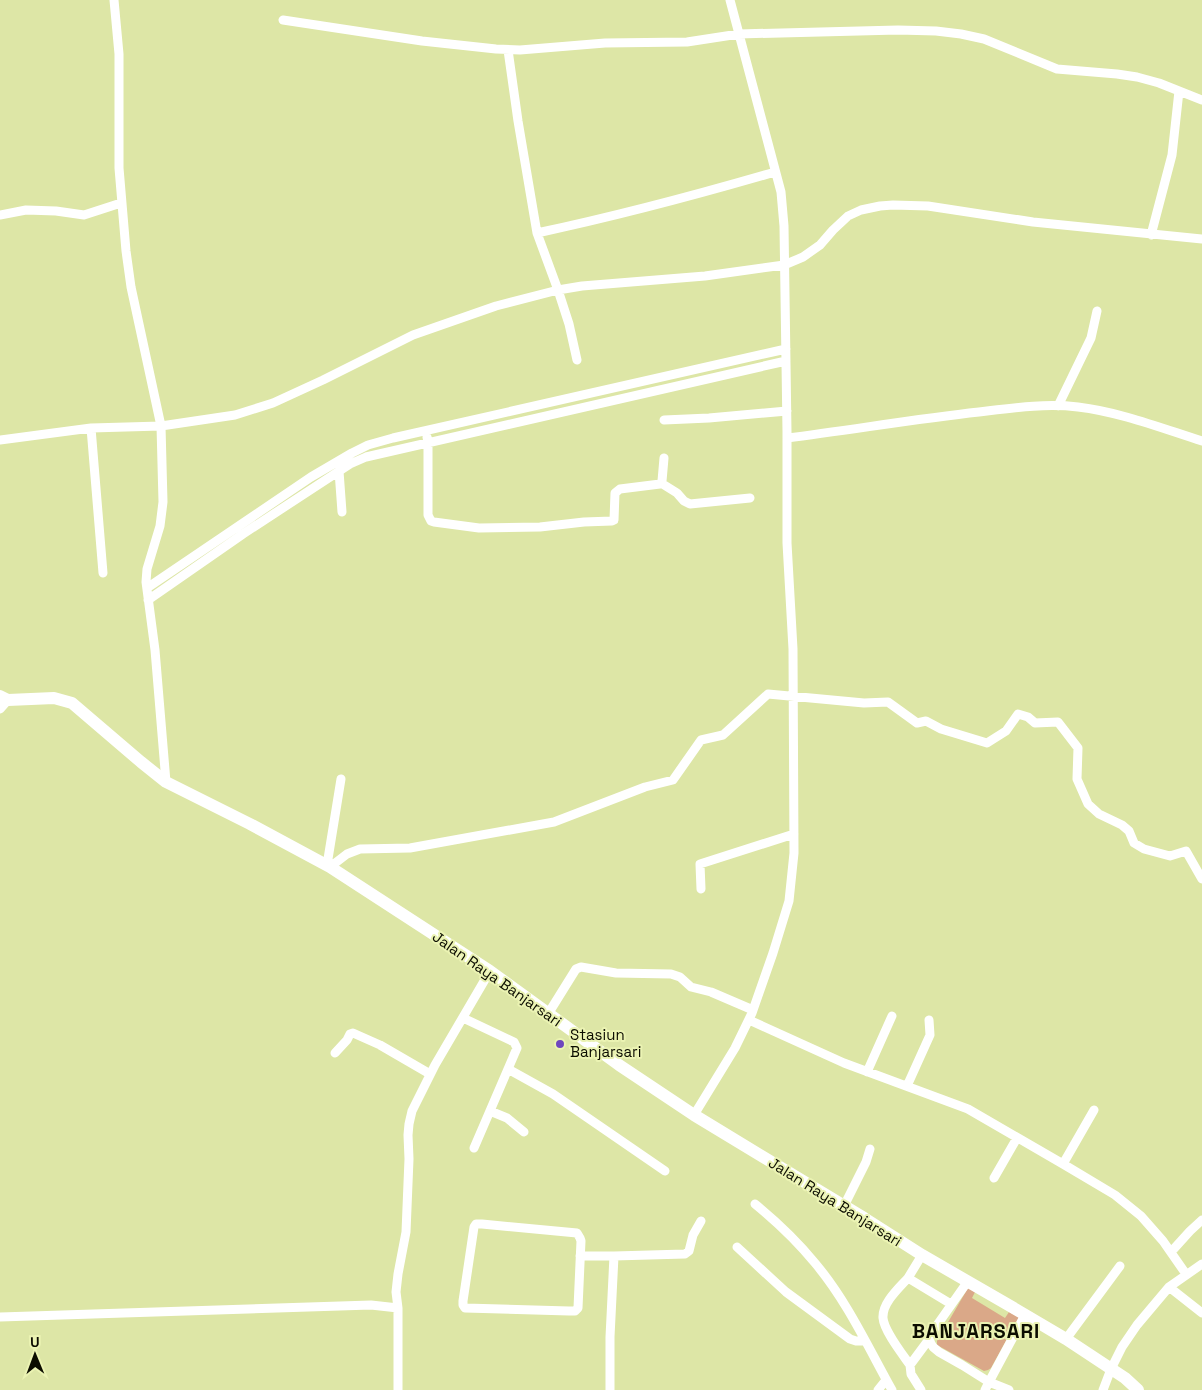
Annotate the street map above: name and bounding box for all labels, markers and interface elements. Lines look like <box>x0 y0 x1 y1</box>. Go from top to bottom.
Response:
street label: Jalan Raya Banjarsari <box>429 927 566 1030</box>
place label: Stasiun Banjarsari <box>570 1025 641 1061</box>
marker: Stasiun Banjarsari <box>554 1038 566 1050</box>
street label: Jalan Raya Banjarsari <box>765 1153 905 1250</box>
district label: BANJARSARI <box>912 1318 1040 1344</box>
north arrow <box>10 1330 60 1380</box>
text: U <box>30 1333 40 1351</box>

